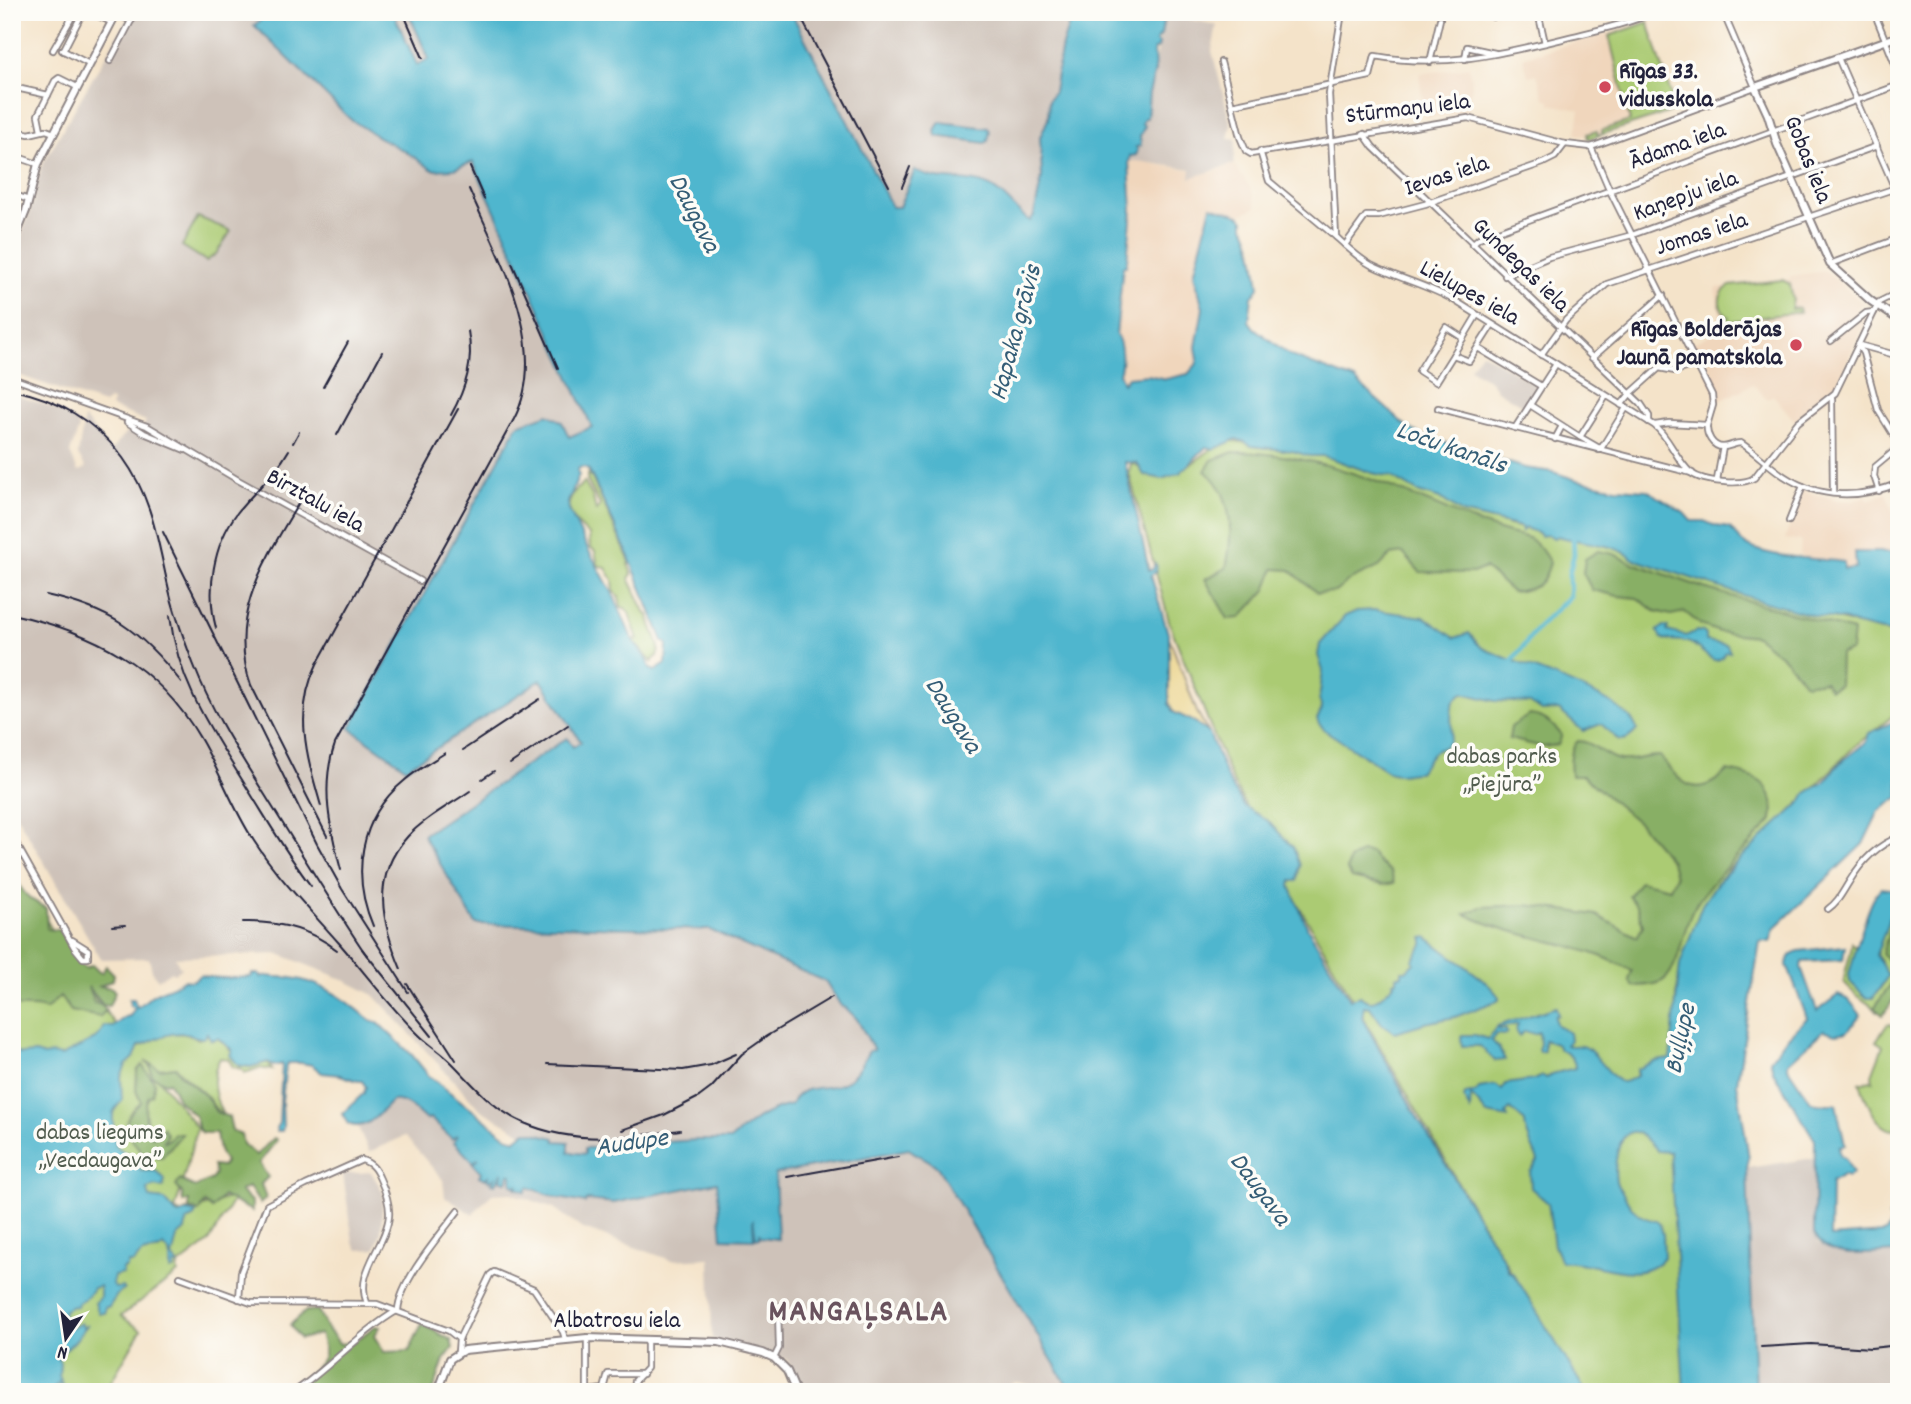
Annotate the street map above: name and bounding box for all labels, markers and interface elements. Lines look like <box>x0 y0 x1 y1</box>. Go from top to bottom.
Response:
place label: Rīgas 33. vidusskola <box>1619 56 1713 118</box>
marker: Rīgas 33. vidusskola <box>1597 79 1613 95</box>
street label: Stūrmaņu iela <box>1344 85 1473 135</box>
street label: Gobas iela <box>1774 111 1840 210</box>
street label: Ādama iela <box>1625 114 1732 180</box>
street label: Ievas iela <box>1400 147 1494 207</box>
street label: Kaņepju iela <box>1629 162 1744 232</box>
water label: Daugava <box>658 168 729 261</box>
street label: Jomas iela <box>1652 204 1753 266</box>
street label: Gundegas iela <box>1463 210 1577 322</box>
street label: Lielupes iela <box>1413 252 1526 336</box>
water label: Hapaka grāvis <box>981 260 1053 405</box>
place label: Rīgas Bolderājas Jaunā pamatskola <box>1617 314 1783 376</box>
marker: Rīgas Bolderājas Jaunā pamatskola <box>1788 337 1804 353</box>
water label: Loču kanāls <box>1391 413 1512 486</box>
street label: Birztalu iela <box>260 461 371 543</box>
water label: Daugava <box>914 671 991 763</box>
park label: dabas parks „Piejūra” <box>1447 741 1557 803</box>
water label: Buļļupe <box>1657 999 1708 1077</box>
park label: dabas liegums „Vecdaugava” <box>36 1117 164 1179</box>
water label: Audupe <box>594 1120 672 1167</box>
water label: Daugava <box>1219 1146 1300 1236</box>
district label: MANGAĻSALA <box>769 1291 949 1337</box>
north arrow <box>32 1302 102 1372</box>
street label: Albatrosu iela <box>554 1305 681 1339</box>
text: N <box>55 1337 71 1365</box>

